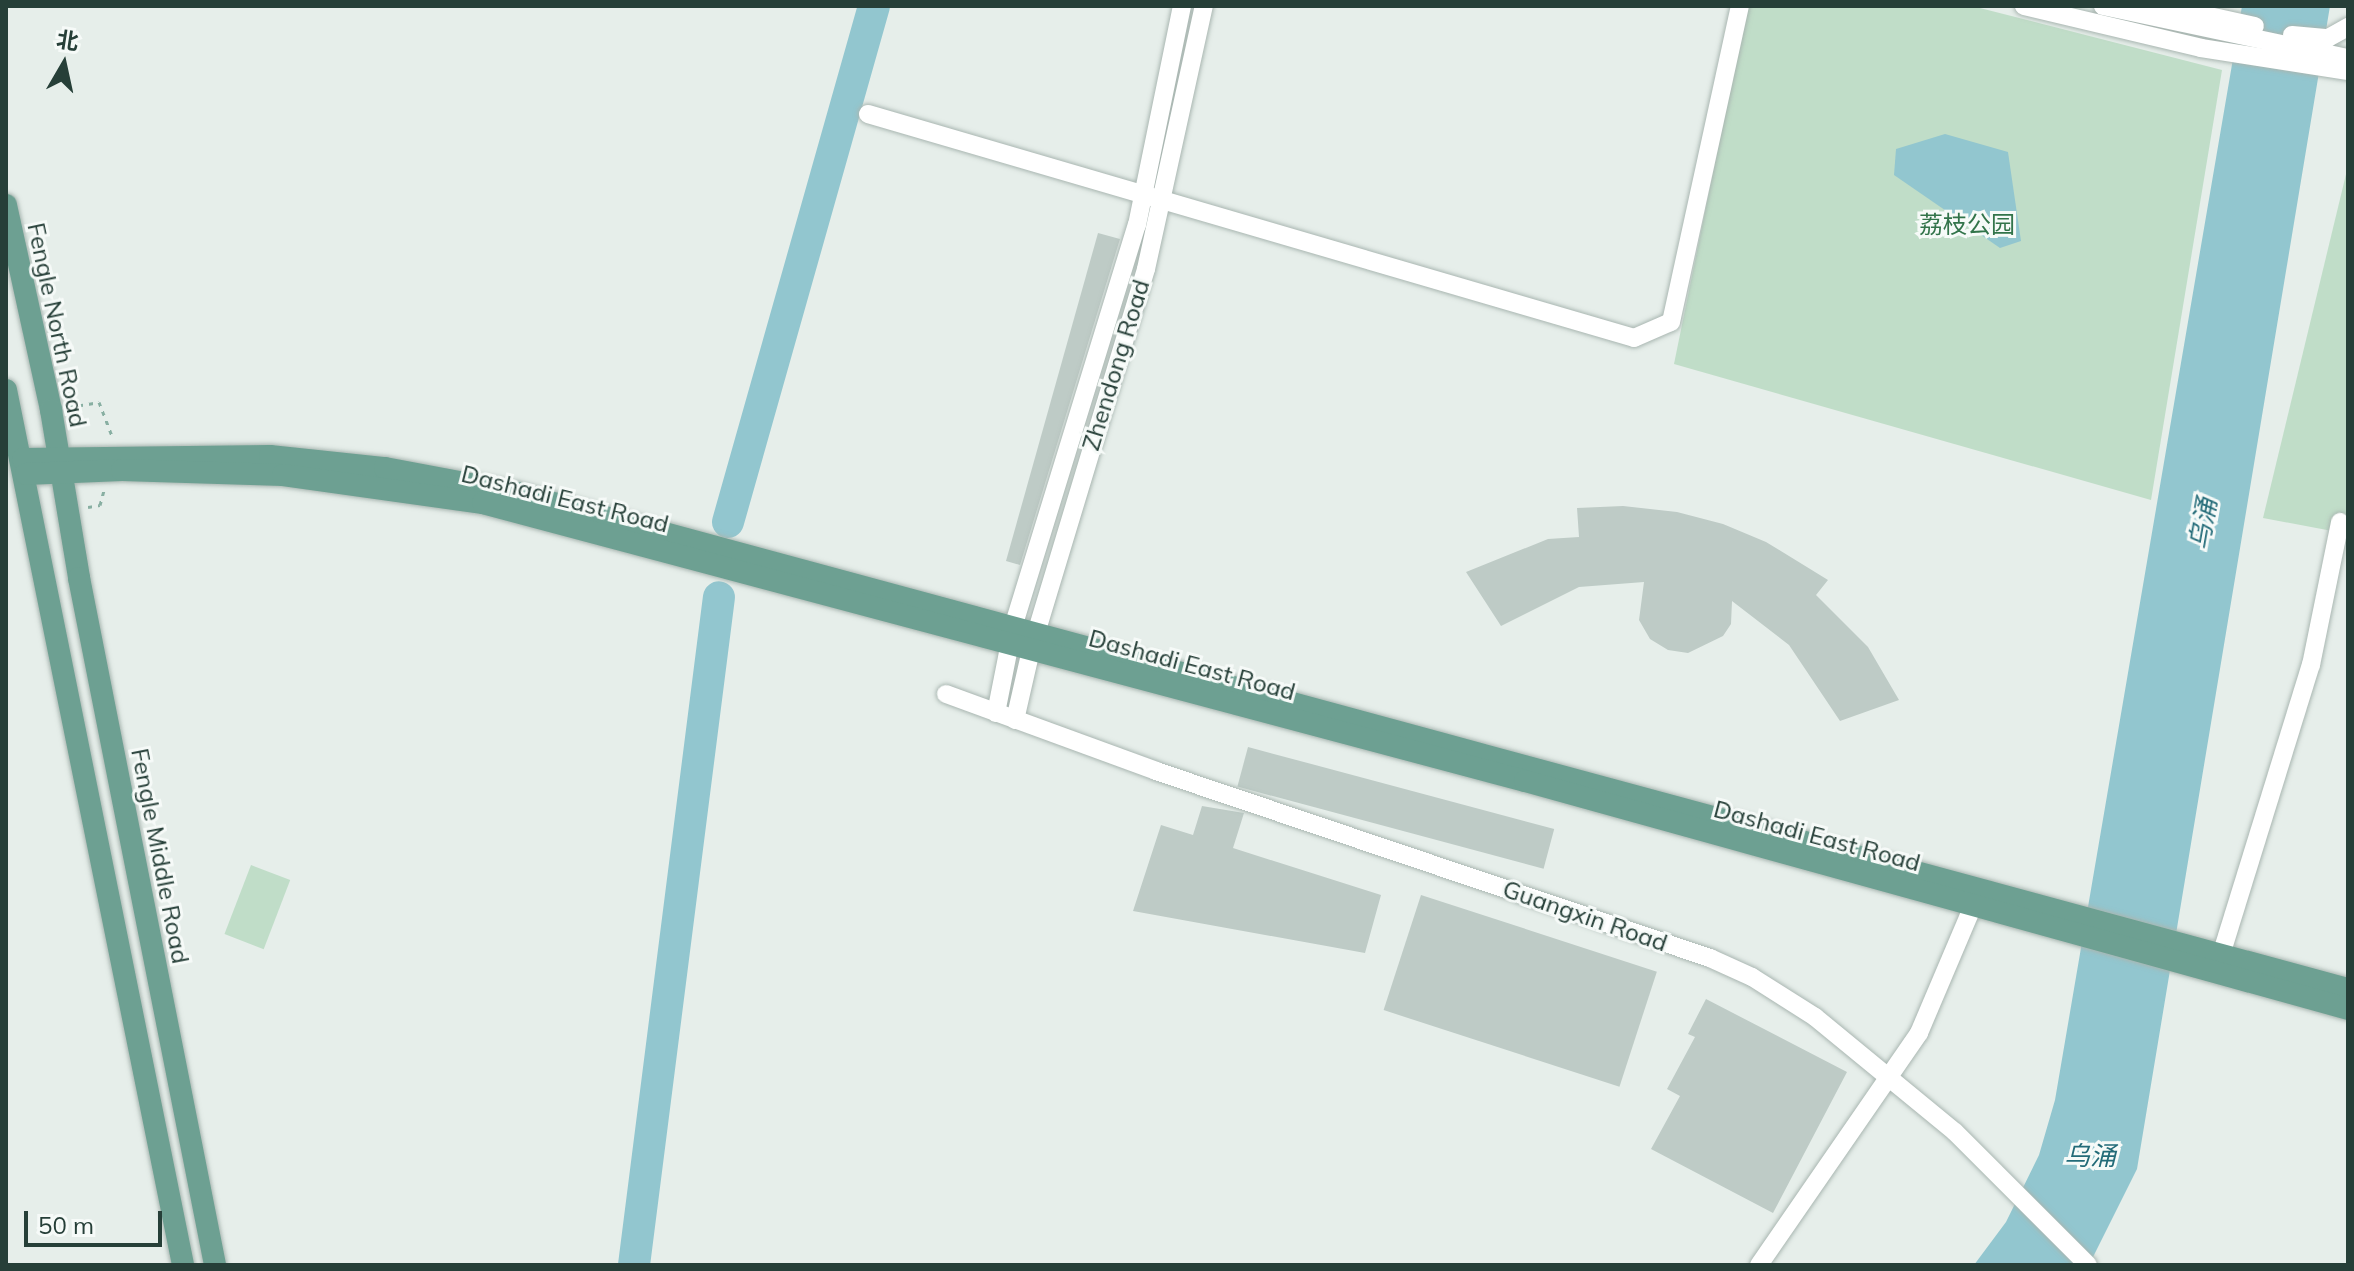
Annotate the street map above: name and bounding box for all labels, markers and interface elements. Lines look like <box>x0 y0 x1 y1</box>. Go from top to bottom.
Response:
north arrow <box>24 24 104 104</box>
text: 北 <box>55 25 81 56</box>
park label: 荔枝公园 <box>1919 211 2015 239</box>
street label: Fengle North Road <box>21 220 93 430</box>
street label: Zhendong Road <box>1076 276 1156 454</box>
street label: Dashadi East Road <box>458 459 672 539</box>
water label: 乌涌 <box>2183 496 2223 552</box>
street label: Dashadi East Road <box>1086 624 1298 706</box>
street label: Fengle Middle Road <box>125 746 195 966</box>
street label: Dashadi East Road <box>1711 795 1923 877</box>
street label: Guangxin Road <box>1499 874 1671 958</box>
water label: 乌涌 <box>2064 1140 2116 1172</box>
scale bar <box>28 1195 166 1245</box>
text: 50 m <box>38 1210 94 1240</box>

